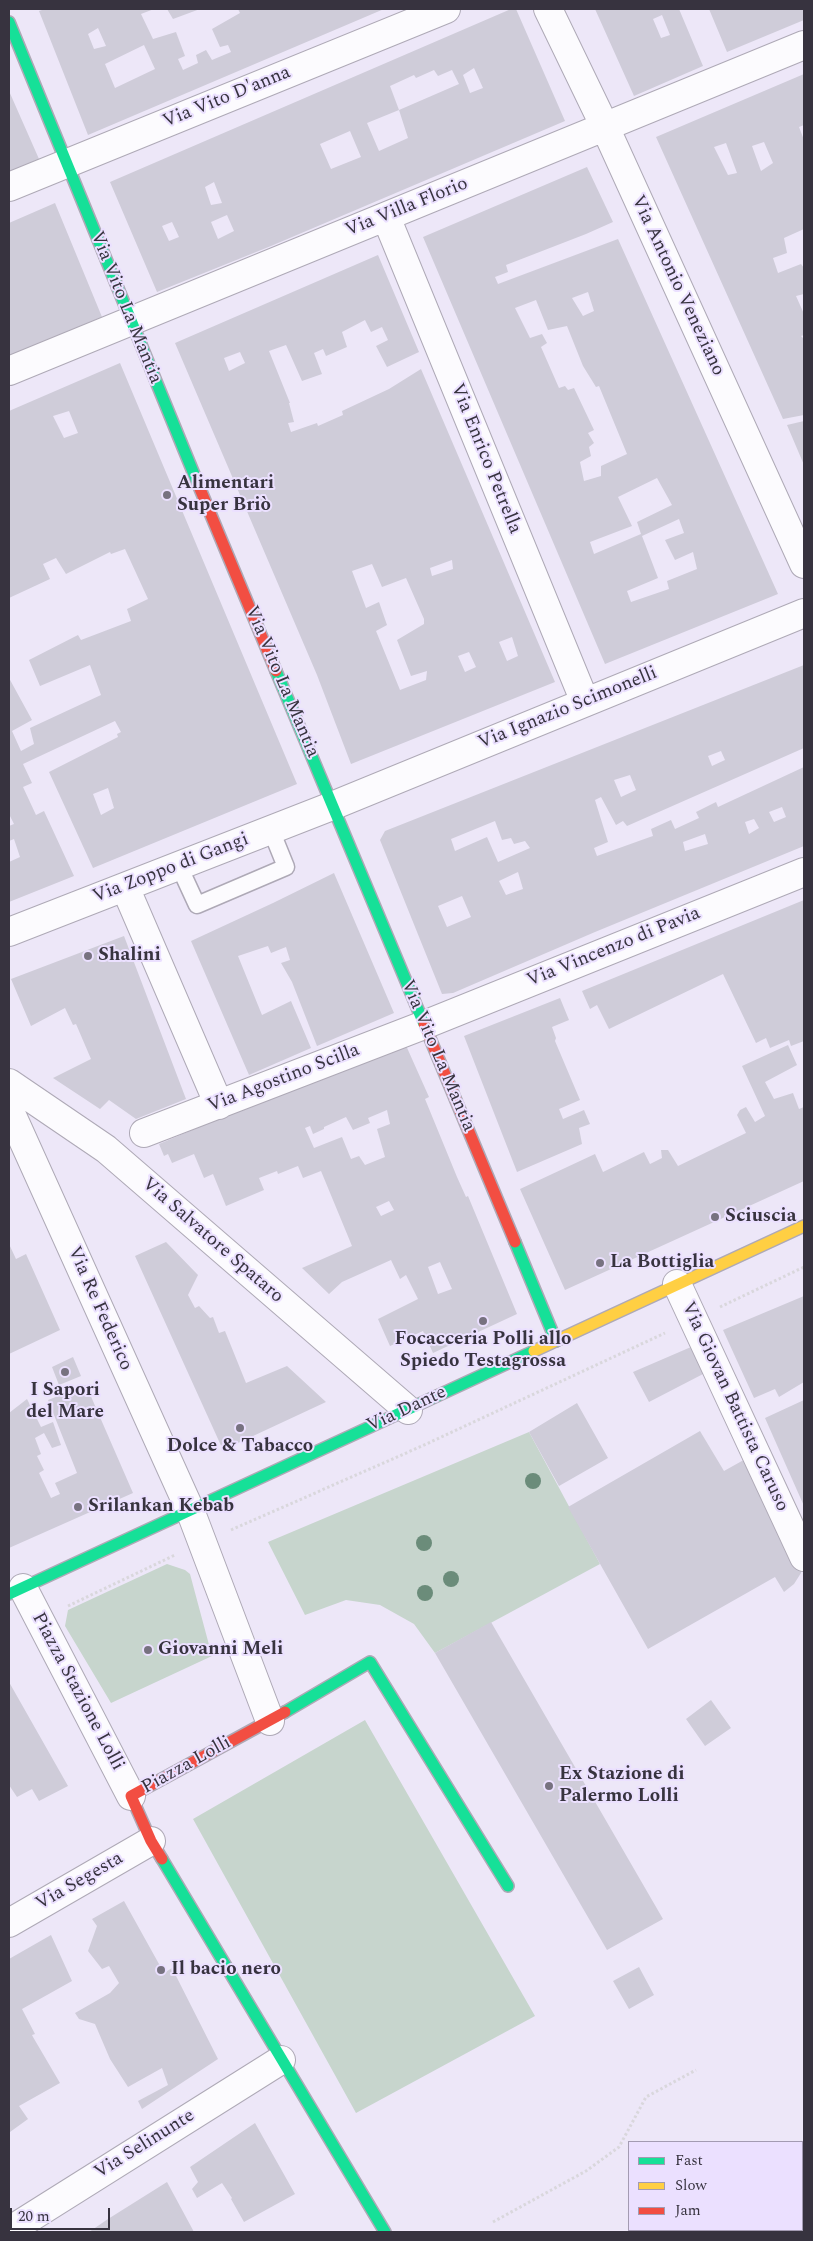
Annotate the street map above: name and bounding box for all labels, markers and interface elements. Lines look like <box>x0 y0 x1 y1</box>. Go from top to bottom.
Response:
street label: Via Vito D'anna <box>160 62 294 134</box>
street label: Via Villa Florio <box>342 173 472 243</box>
street label: Via Antonio Veneziano <box>625 192 729 380</box>
street label: Via Vito La Mantia <box>84 228 166 388</box>
street label: Via Enrico Petrella <box>444 380 526 538</box>
place label: Alimentari Super Briò <box>177 473 274 517</box>
marker: Alimentari Super Briò <box>161 489 173 501</box>
street label: Via Vito La Mantia <box>239 603 323 761</box>
street label: Via Ignazio Scimonelli <box>475 663 661 755</box>
street label: Via Zoppo di Gangi <box>90 829 252 909</box>
street label: Via Vincenzo di Pavia <box>524 903 704 993</box>
place label: Shalini <box>98 945 161 967</box>
marker: Shalini <box>82 950 94 962</box>
street label: Via Vito La Mantia <box>395 977 479 1135</box>
street label: Via Agostino Scilla <box>205 1039 363 1119</box>
street label: Via Salvatore Spataro <box>137 1173 287 1309</box>
place label: Sciuscia <box>725 1206 796 1228</box>
marker: Sciuscia <box>709 1211 721 1223</box>
street label: Via Re Federico <box>61 1243 137 1375</box>
place label: La Bottiglia <box>610 1252 714 1274</box>
marker: La Bottiglia <box>594 1257 606 1269</box>
street label: Via Giovan Battista Caruso <box>675 1299 793 1515</box>
marker: Focacceria Polli allo Spiedo Testagrossa <box>477 1315 489 1327</box>
place label: Focacceria Polli allo Spiedo Testagrossa <box>395 1329 571 1373</box>
marker: I Sapori del Mare <box>59 1366 71 1378</box>
place label: I Sapori del Mare <box>26 1380 104 1424</box>
street label: Via Dante <box>364 1382 450 1438</box>
marker: Dolce & Tabacco <box>234 1422 246 1434</box>
place label: Dolce & Tabacco <box>167 1436 313 1458</box>
place label: Srilankan Kebab <box>88 1496 234 1518</box>
marker: Srilankan Kebab <box>72 1501 84 1513</box>
street label: Piazza Stazione Lolli <box>26 1609 128 1775</box>
place label: Giovanni Meli <box>158 1639 283 1661</box>
marker: Giovanni Meli <box>142 1644 154 1656</box>
street label: Piazza Lolli <box>138 1732 236 1800</box>
place label: Ex Stazione di Palermo Lolli <box>559 1764 685 1808</box>
marker: Ex Stazione di Palermo Lolli <box>543 1780 555 1792</box>
street label: Via Segesta <box>32 1848 128 1916</box>
place label: Il bacio nero <box>171 1959 281 1981</box>
marker: Il bacio nero <box>155 1964 167 1976</box>
street label: Via Selinunte <box>91 2105 199 2185</box>
legend <box>628 2141 803 2231</box>
text: Fast <box>675 2149 703 2172</box>
text: Slow <box>675 2174 707 2197</box>
scale bar <box>12 2198 112 2230</box>
text: Jam <box>675 2199 701 2222</box>
text: 20 m <box>18 2205 50 2228</box>

